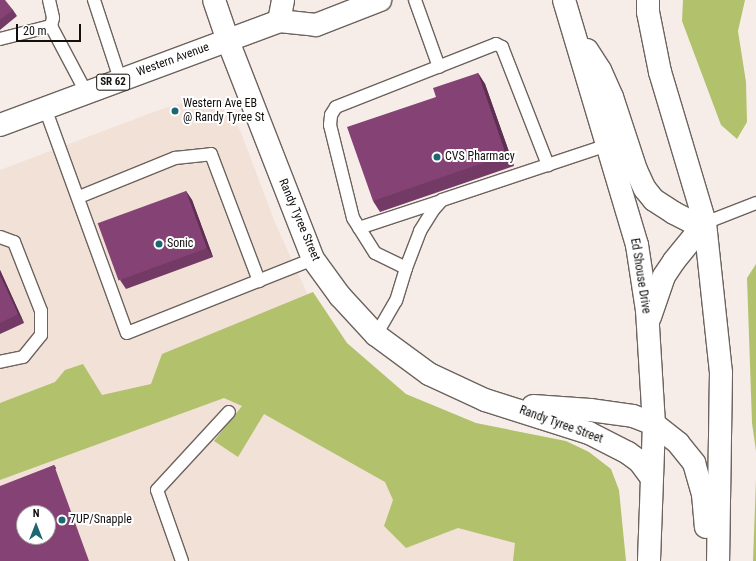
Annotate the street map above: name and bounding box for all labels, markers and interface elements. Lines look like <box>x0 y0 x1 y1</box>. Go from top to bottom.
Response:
scale bar <box>18 16 83 42</box>
text: 20 m <box>23 24 47 38</box>
street label: Western Avenue <box>135 40 211 80</box>
road number: SR 62 <box>96 73 130 91</box>
place label: Western Ave EB @ Randy Tyree St <box>183 97 265 125</box>
marker: Western Ave EB @ Randy Tyree St <box>170 106 180 116</box>
place label: CVS Pharmacy <box>445 150 515 164</box>
marker: CVS Pharmacy <box>432 152 442 162</box>
street label: Randy Tyree Street <box>275 177 323 263</box>
place label: Sonic <box>167 237 193 251</box>
street label: Ed Shouse Drive <box>627 237 653 315</box>
marker: Sonic <box>154 239 164 249</box>
street label: Randy Tyree Street <box>517 403 605 447</box>
north arrow <box>16 505 56 545</box>
text: N <box>33 507 39 520</box>
place label: 7UP/Snapple <box>70 513 132 527</box>
marker: 7UP/Snapple <box>57 515 67 525</box>

